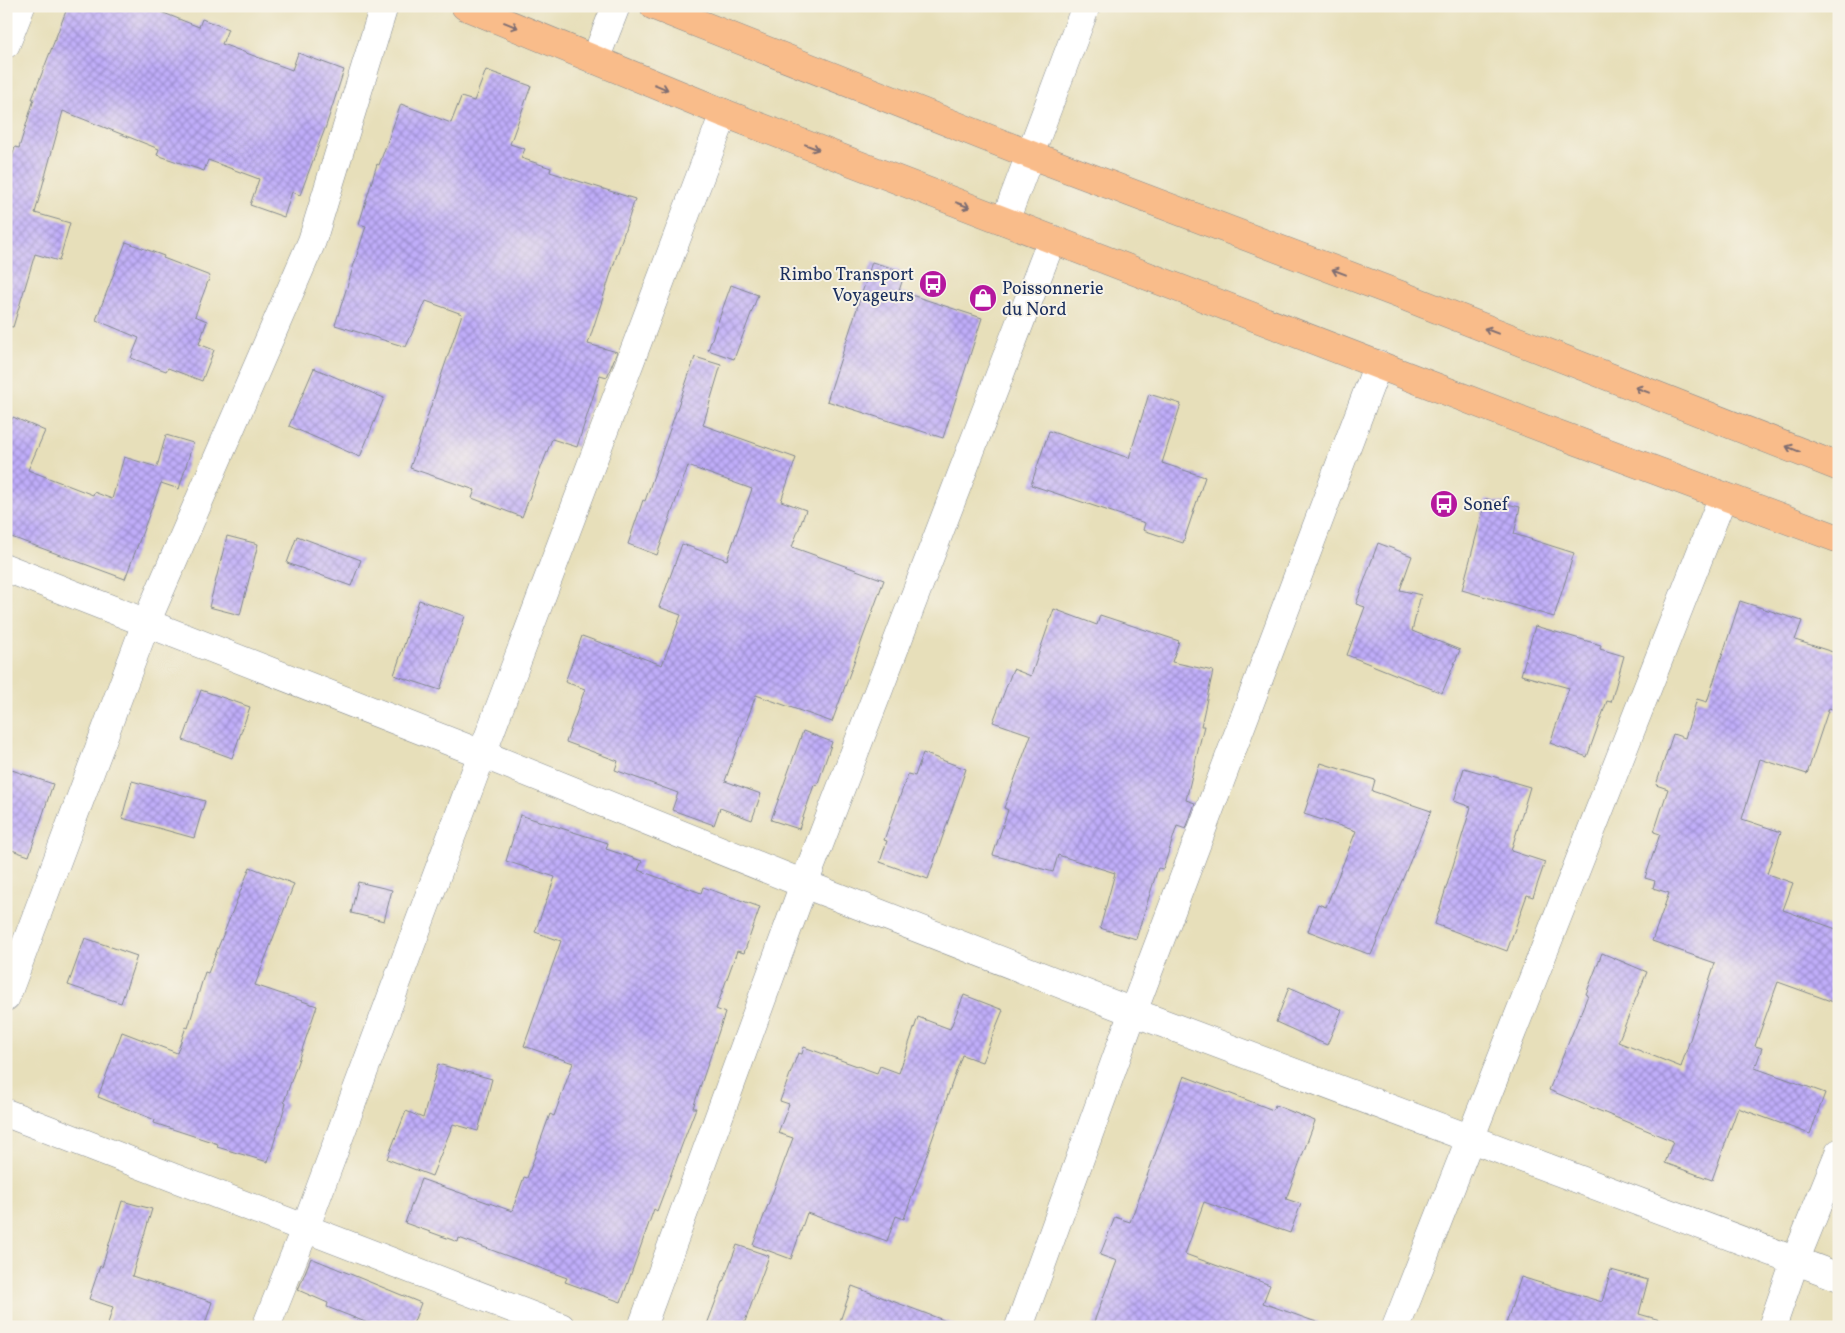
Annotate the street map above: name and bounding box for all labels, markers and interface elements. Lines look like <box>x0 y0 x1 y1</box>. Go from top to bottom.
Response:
one-way arrow <box>503 21 518 30</box>
one-way arrow <box>653 82 668 92</box>
one-way arrow <box>804 142 819 152</box>
one-way arrow <box>955 201 971 210</box>
place label: Rimbo Transport Voyageurs <box>779 263 914 309</box>
one-way arrow <box>1332 267 1347 276</box>
bus stop icon: Rimbo Transport Voyageurs <box>918 269 948 299</box>
place label: Poissonnerie du Nord <box>1002 277 1104 323</box>
shop icon: Poissonnerie du Nord <box>968 283 998 313</box>
one-way arrow <box>1484 325 1499 335</box>
one-way arrow <box>1635 384 1650 394</box>
one-way arrow <box>1786 444 1802 453</box>
bus stop icon: Sonef <box>1429 489 1459 519</box>
place label: Sonef <box>1463 493 1510 518</box>

